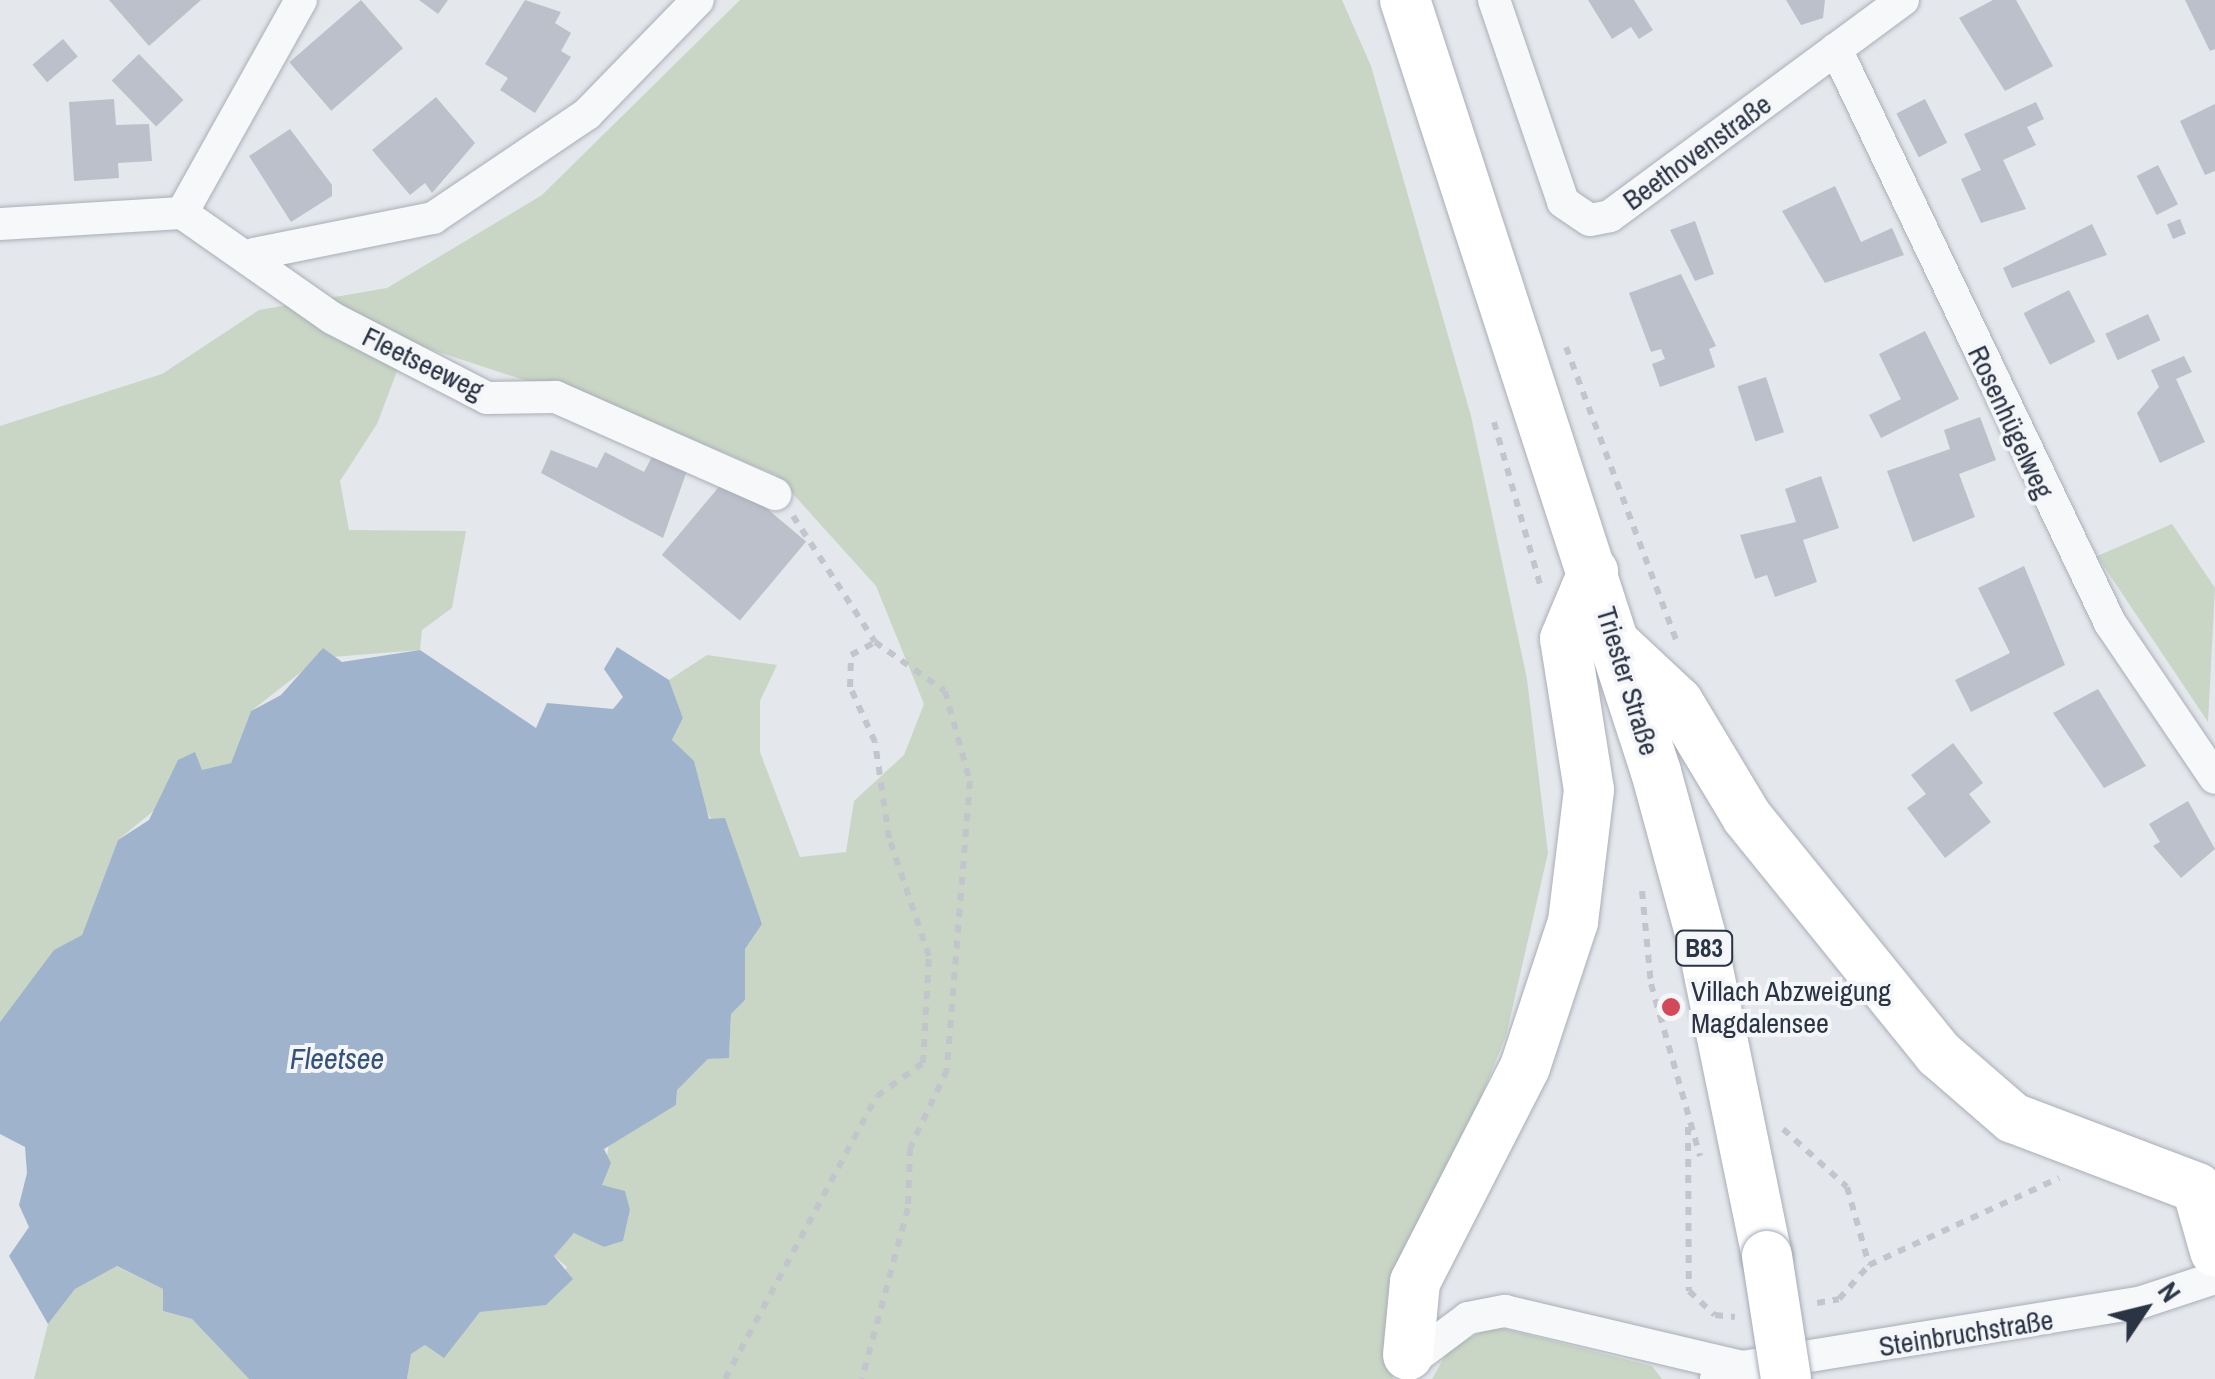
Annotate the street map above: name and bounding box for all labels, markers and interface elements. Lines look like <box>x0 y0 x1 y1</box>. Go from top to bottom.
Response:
street label: Beethovenstraße <box>1616 87 1778 217</box>
street label: Fleetseeweg <box>357 319 489 407</box>
street label: Rosenhügelweg <box>1961 340 2061 504</box>
street label: Triester Straße <box>1589 603 1667 759</box>
road number: B83 <box>1674 928 1734 968</box>
place label: Villach Abzweigung Magdalensee <box>1691 974 1892 1040</box>
marker: Villach Abzweigung Magdalensee <box>1660 996 1682 1018</box>
water label: Fleetsee <box>290 1040 384 1076</box>
north arrow <box>2095 1259 2195 1359</box>
text: N <box>2149 1274 2190 1309</box>
street label: Steinbruchstraße <box>1876 1303 2056 1363</box>

